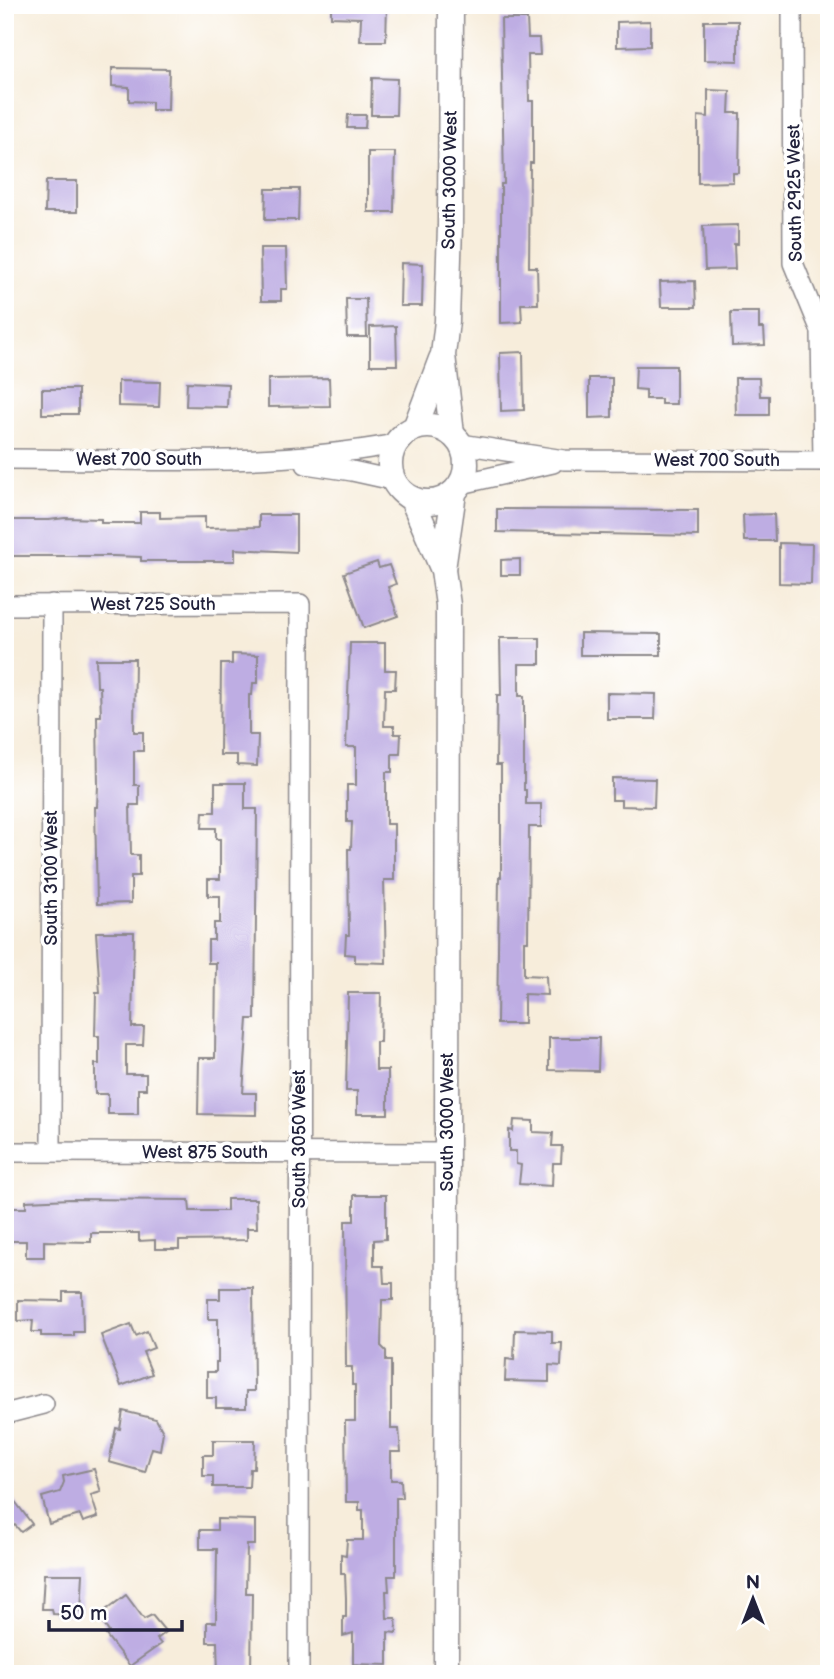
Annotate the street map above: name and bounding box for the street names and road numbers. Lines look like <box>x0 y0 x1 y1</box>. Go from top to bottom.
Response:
street label: South 3000 West <box>438 110 462 250</box>
street label: South 2925 West <box>783 123 807 262</box>
street label: West 700 South <box>76 449 202 470</box>
street label: West 700 South <box>654 450 780 471</box>
street label: West 725 South <box>90 594 216 615</box>
street label: South 3100 West <box>41 810 62 946</box>
street label: South 3000 West <box>437 1052 458 1191</box>
street label: South 3050 West <box>289 1069 310 1208</box>
street label: West 875 South <box>142 1142 268 1163</box>

